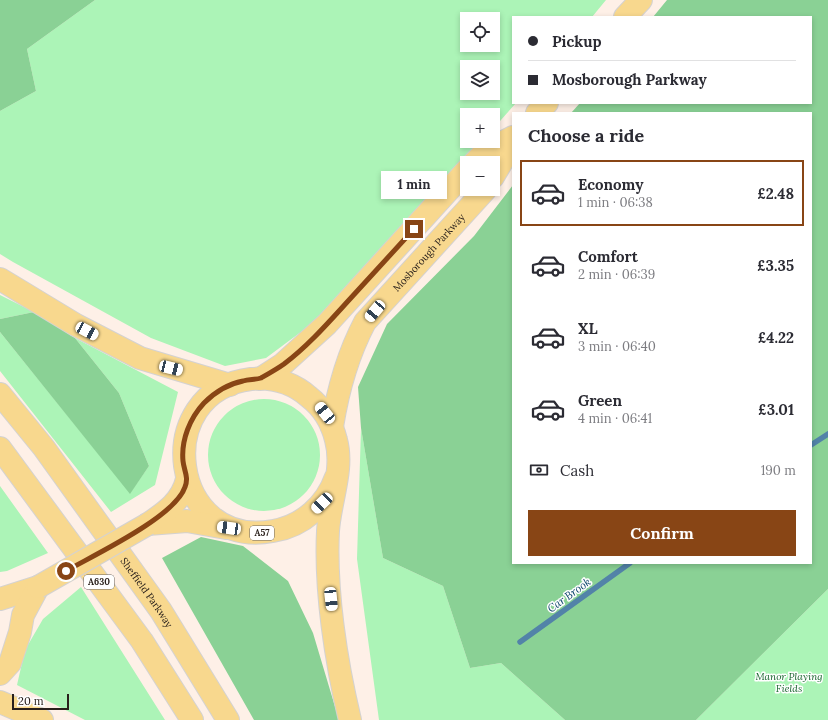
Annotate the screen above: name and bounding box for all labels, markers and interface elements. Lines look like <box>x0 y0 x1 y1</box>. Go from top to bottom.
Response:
map controls <box>460 12 500 196</box>
button: locate <box>460 12 500 52</box>
text: Pickup <box>552 32 601 51</box>
button: layers <box>460 60 500 100</box>
text: Mosborough Parkway <box>552 70 707 89</box>
button: + <box>460 108 500 148</box>
text: Choose a ride <box>528 124 644 147</box>
button: − <box>460 156 500 196</box>
callout: 1 min <box>381 171 447 199</box>
icon: car <box>530 175 566 211</box>
text: Economy <box>578 175 643 194</box>
text: 1 min <box>397 176 431 193</box>
text: £2.48 <box>757 184 794 203</box>
text: 1 min · 06:38 <box>578 194 653 211</box>
street label: Mosborough Parkway <box>390 210 468 294</box>
route end <box>405 220 423 238</box>
icon: car <box>530 247 566 283</box>
text: Comfort <box>578 247 638 266</box>
text: £3.35 <box>757 256 794 275</box>
text: 2 min · 06:39 <box>578 266 655 283</box>
car <box>363 298 387 324</box>
icon: car <box>530 319 566 355</box>
text: XL <box>578 319 598 338</box>
car <box>74 320 100 342</box>
text: £4.22 <box>758 328 794 347</box>
text: 3 min · 06:40 <box>578 338 656 355</box>
car <box>158 359 184 377</box>
icon: car <box>530 391 566 427</box>
text: Green <box>578 391 622 410</box>
car <box>313 400 337 426</box>
text: £3.01 <box>758 400 794 419</box>
text: 4 min · 06:41 <box>578 410 652 427</box>
icon: cash <box>528 459 550 481</box>
text: Cash <box>560 461 594 480</box>
text: 190 m <box>761 462 796 479</box>
car <box>309 490 335 516</box>
button: Confirm <box>528 510 796 556</box>
car <box>216 520 242 536</box>
road number: A57 <box>250 526 274 540</box>
street label: Sheffield Parkway <box>118 555 176 631</box>
route start <box>57 562 75 580</box>
water label: Car Brook <box>545 574 594 615</box>
road number: A630 <box>84 575 114 589</box>
car <box>324 586 338 612</box>
park label: Manor Playing Fields <box>755 670 823 695</box>
scale bar <box>12 692 69 711</box>
text: 20 m <box>18 694 43 708</box>

